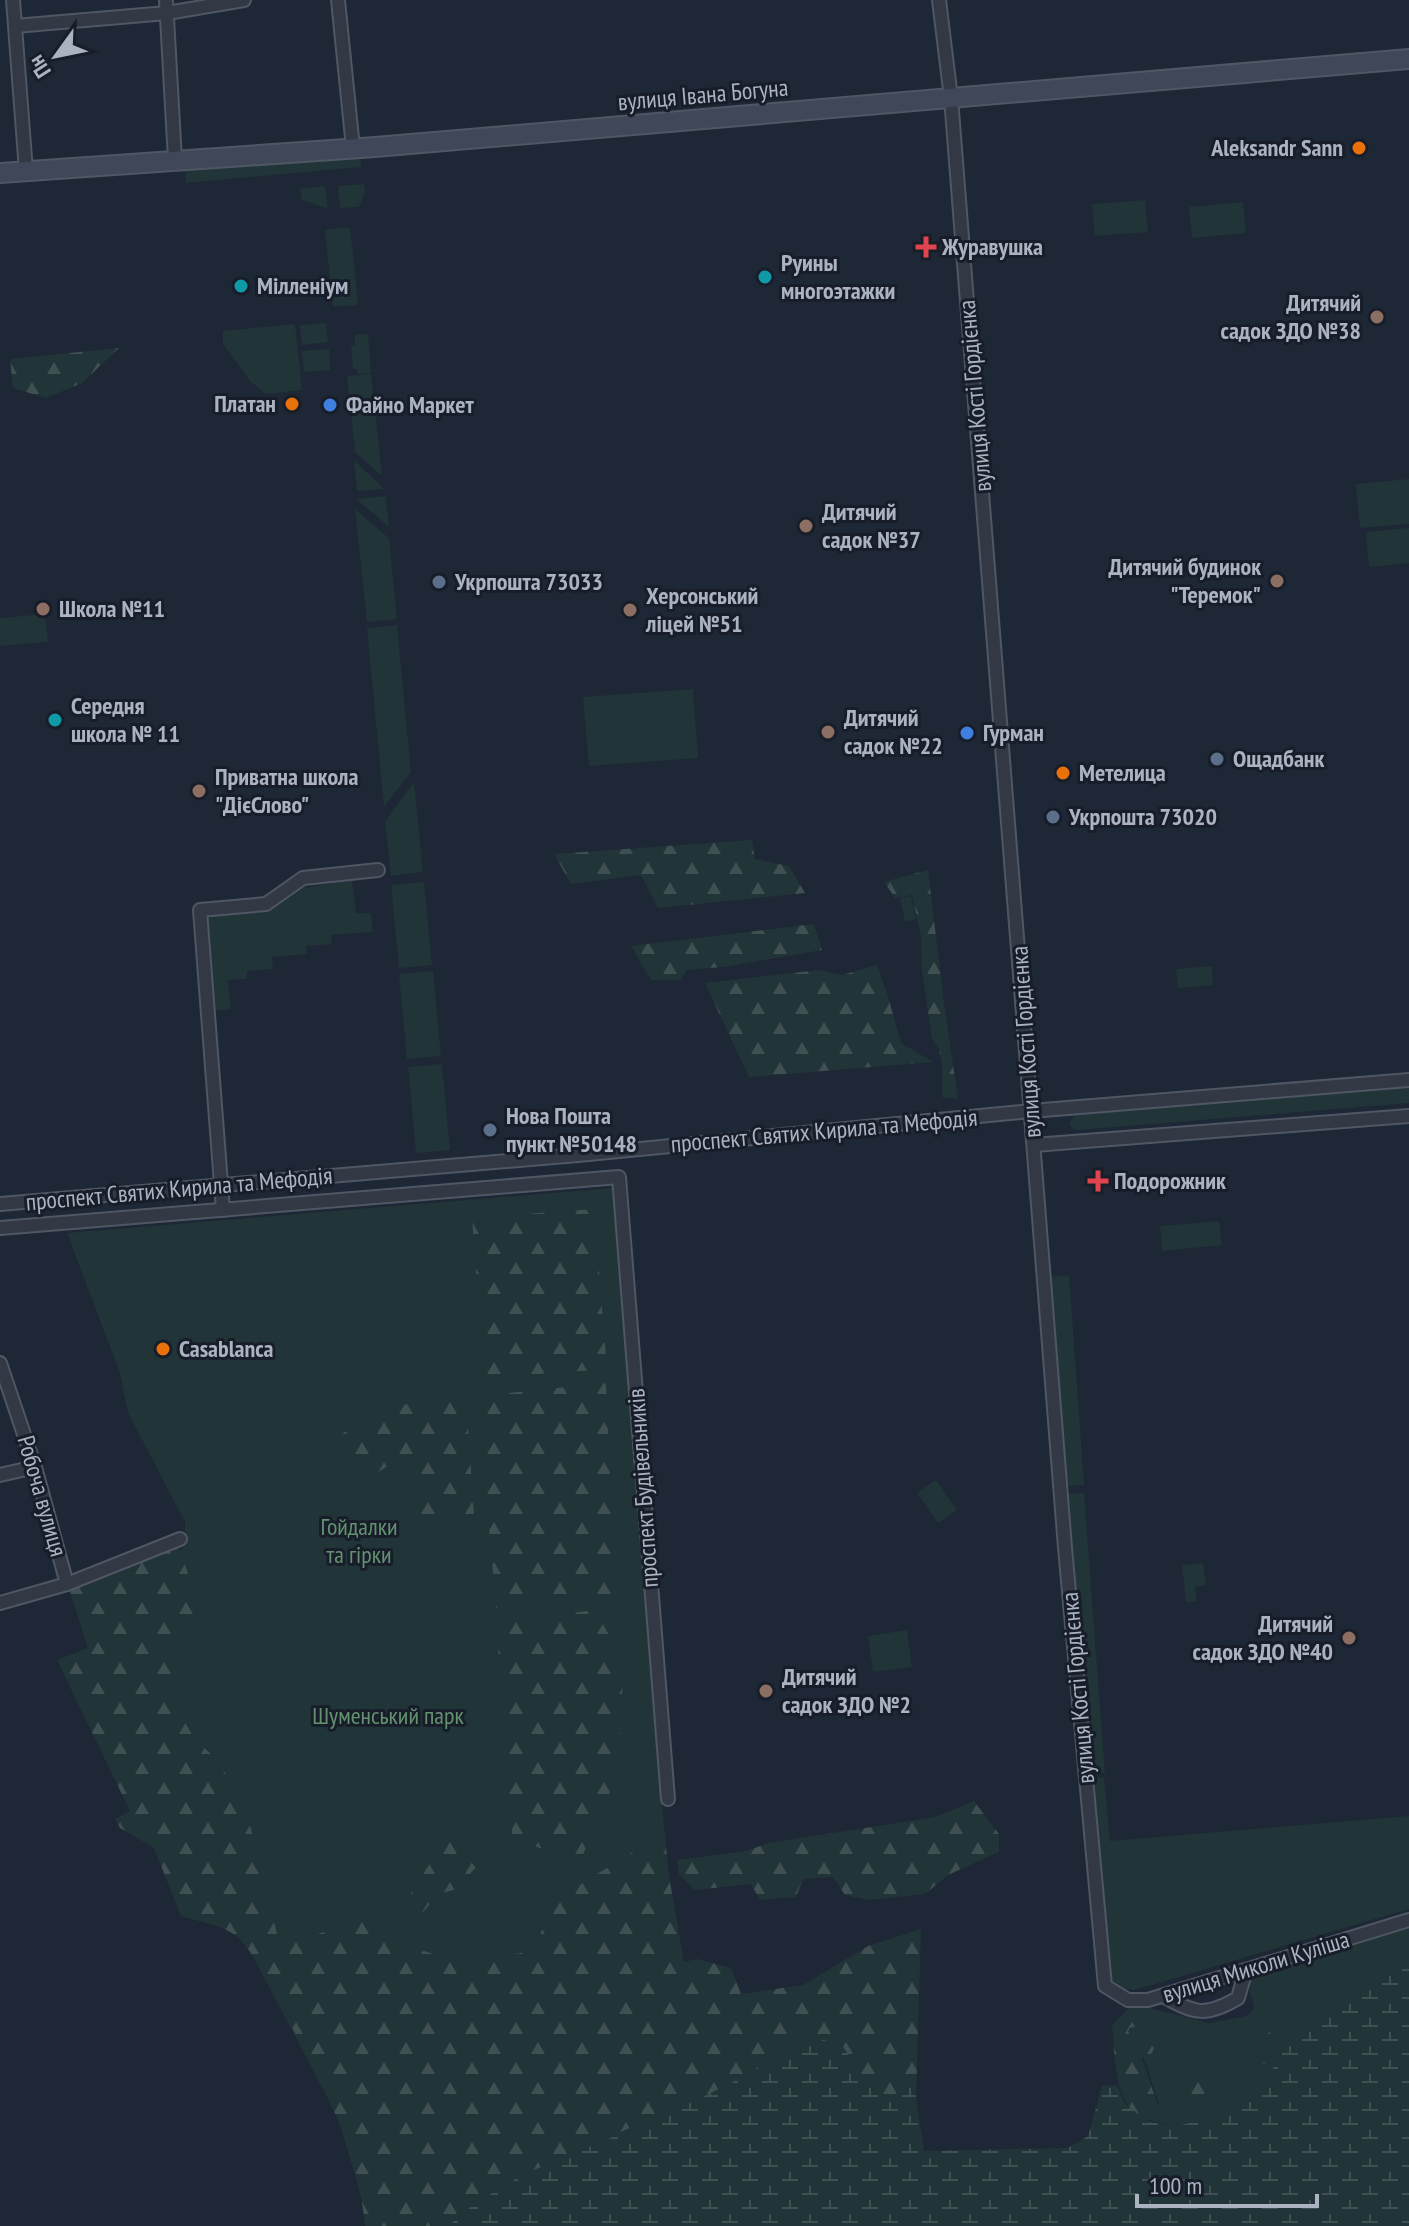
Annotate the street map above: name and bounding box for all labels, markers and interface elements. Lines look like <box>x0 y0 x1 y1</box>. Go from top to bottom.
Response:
north arrow <box>16 16 96 96</box>
text: Пн <box>22 50 57 83</box>
street label: вулиця Івана Богуна <box>617 72 789 117</box>
place label: Aleksandr Sann <box>1210 132 1343 163</box>
marker: Aleksandr Sann <box>1350 139 1368 157</box>
place label: Журавушка <box>941 231 1043 262</box>
marker: Журавушка <box>917 238 935 256</box>
place label: Руины многоэтажки <box>781 247 895 306</box>
marker: Руины многоэтажки <box>756 268 774 286</box>
place label: Мілленіум <box>257 270 348 301</box>
marker: Мілленіум <box>232 277 250 295</box>
place label: Дитячий садок ЗДО №38 <box>1221 287 1361 346</box>
street label: вулиця Кості Гордієнка <box>951 299 998 493</box>
marker: Дитячий садок ЗДО №38 <box>1368 308 1386 326</box>
place label: Платан <box>214 388 276 419</box>
place label: Файно Маркет <box>346 389 474 420</box>
marker: Платан <box>283 395 301 413</box>
marker: Файно Маркет <box>321 396 339 414</box>
place label: Дитячий садок №37 <box>822 496 921 555</box>
marker: Дитячий садок №37 <box>797 517 815 535</box>
place label: Дитячий будинок "Теремок" <box>1109 551 1261 610</box>
place label: Укрпошта 73033 <box>454 566 603 597</box>
marker: Дитячий будинок "Теремок" <box>1268 572 1286 590</box>
marker: Укрпошта 73033 <box>430 573 448 591</box>
place label: Херсонський ліцей №51 <box>645 580 758 639</box>
place label: Школа №11 <box>59 593 165 624</box>
marker: Школа №11 <box>34 600 52 618</box>
marker: Херсонський ліцей №51 <box>621 601 639 619</box>
place label: Середня школа № 11 <box>71 690 180 749</box>
place label: Дитячий садок №22 <box>844 702 943 761</box>
marker: Середня школа № 11 <box>46 711 64 729</box>
place label: Гурман <box>983 717 1044 748</box>
marker: Дитячий садок №22 <box>819 723 837 741</box>
marker: Гурман <box>958 724 976 742</box>
place label: Ощадбанк <box>1233 743 1325 774</box>
marker: Ощадбанк <box>1208 750 1226 768</box>
place label: Метелица <box>1079 757 1166 788</box>
place label: Приватна школа "ДієСлово" <box>215 761 358 820</box>
marker: Метелица <box>1054 764 1072 782</box>
marker: Приватна школа "ДієСлово" <box>190 782 208 800</box>
place label: Укрпошта 73020 <box>1068 801 1217 832</box>
marker: Укрпошта 73020 <box>1044 808 1062 826</box>
street label: вулиця Кості Гордієнка <box>1003 945 1048 1139</box>
place label: Нова Пошта пункт №50148 <box>506 1100 637 1159</box>
street label: проспект Святих Кирила та Мефодія <box>669 1102 979 1159</box>
marker: Нова Пошта пункт №50148 <box>481 1121 499 1139</box>
street label: проспект Святих Кирила та Мефодія <box>24 1160 334 1217</box>
place label: Подорожник <box>1114 1165 1226 1196</box>
marker: Подорожник <box>1089 1172 1107 1190</box>
place label: Casablanca <box>179 1333 274 1364</box>
marker: Casablanca <box>154 1340 172 1358</box>
street label: проспект Будівельників <box>620 1387 665 1589</box>
street label: Робоча вулиця <box>10 1432 74 1560</box>
park label: Гойдалки та гірки <box>320 1511 398 1570</box>
street label: вулиця Кості Гордієнка <box>1054 1591 1101 1785</box>
place label: Дитячий садок ЗДО №40 <box>1193 1608 1333 1667</box>
marker: Дитячий садок ЗДО №40 <box>1340 1629 1358 1647</box>
place label: Дитячий садок ЗДО №2 <box>782 1661 911 1720</box>
marker: Дитячий садок ЗДО №2 <box>757 1682 775 1700</box>
park label: Шуменський парк <box>312 1700 464 1731</box>
street label: вулиця Миколи Куліша <box>1159 1923 1353 2010</box>
scale bar <box>1137 2158 1317 2208</box>
text: 100 m <box>1149 2170 1202 2201</box>

